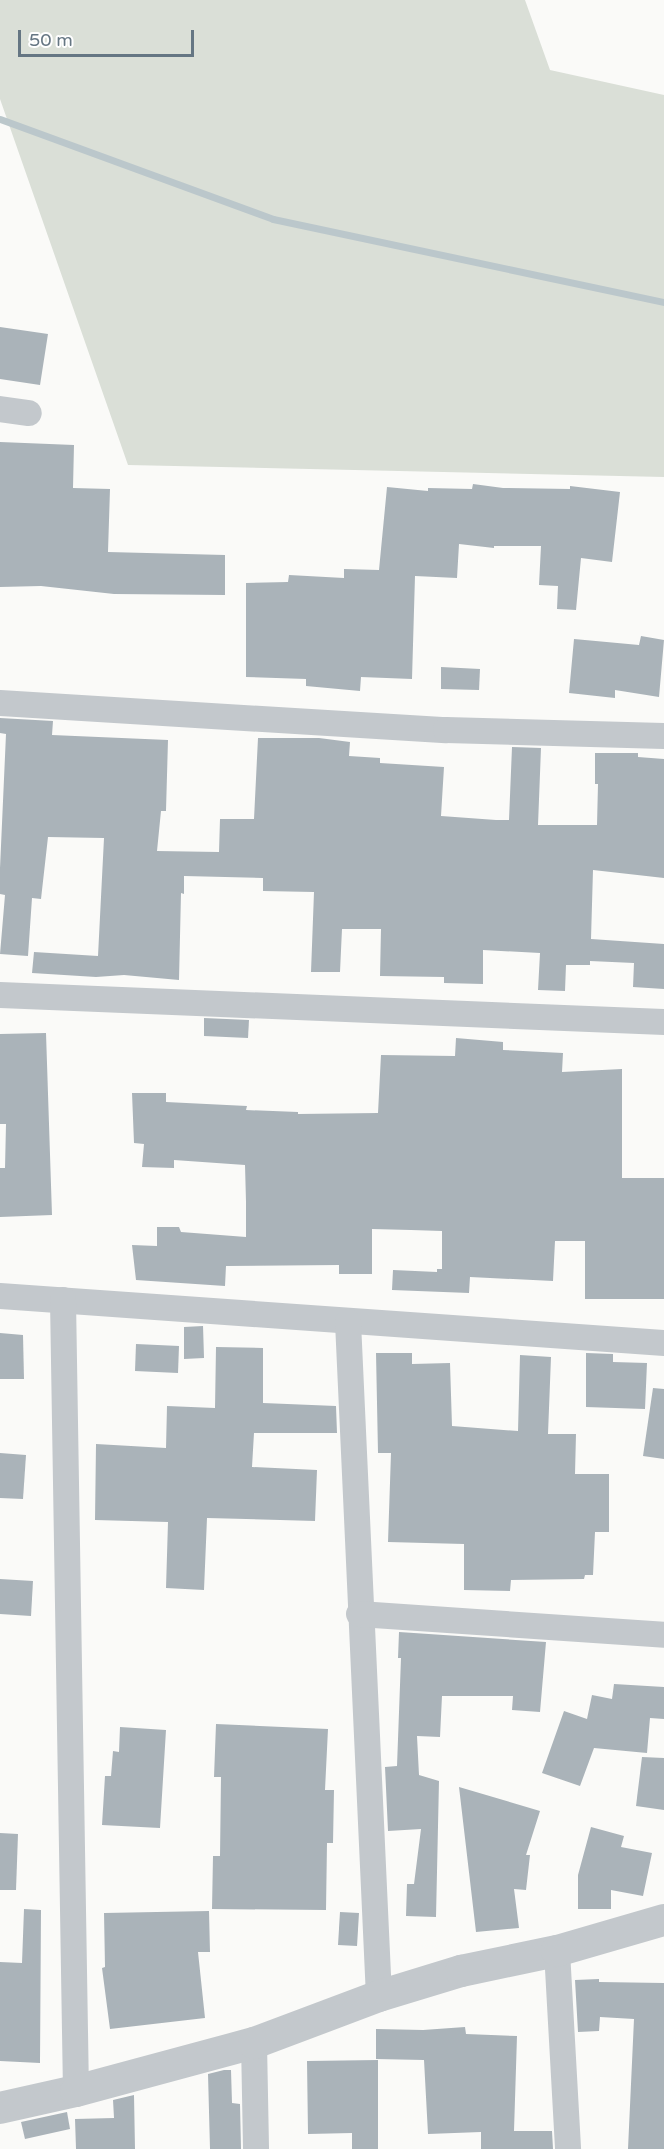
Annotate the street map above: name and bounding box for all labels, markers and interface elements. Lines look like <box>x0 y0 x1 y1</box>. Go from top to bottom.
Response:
scale bar <box>21 18 196 56</box>
text: 50 m <box>29 29 73 51</box>

